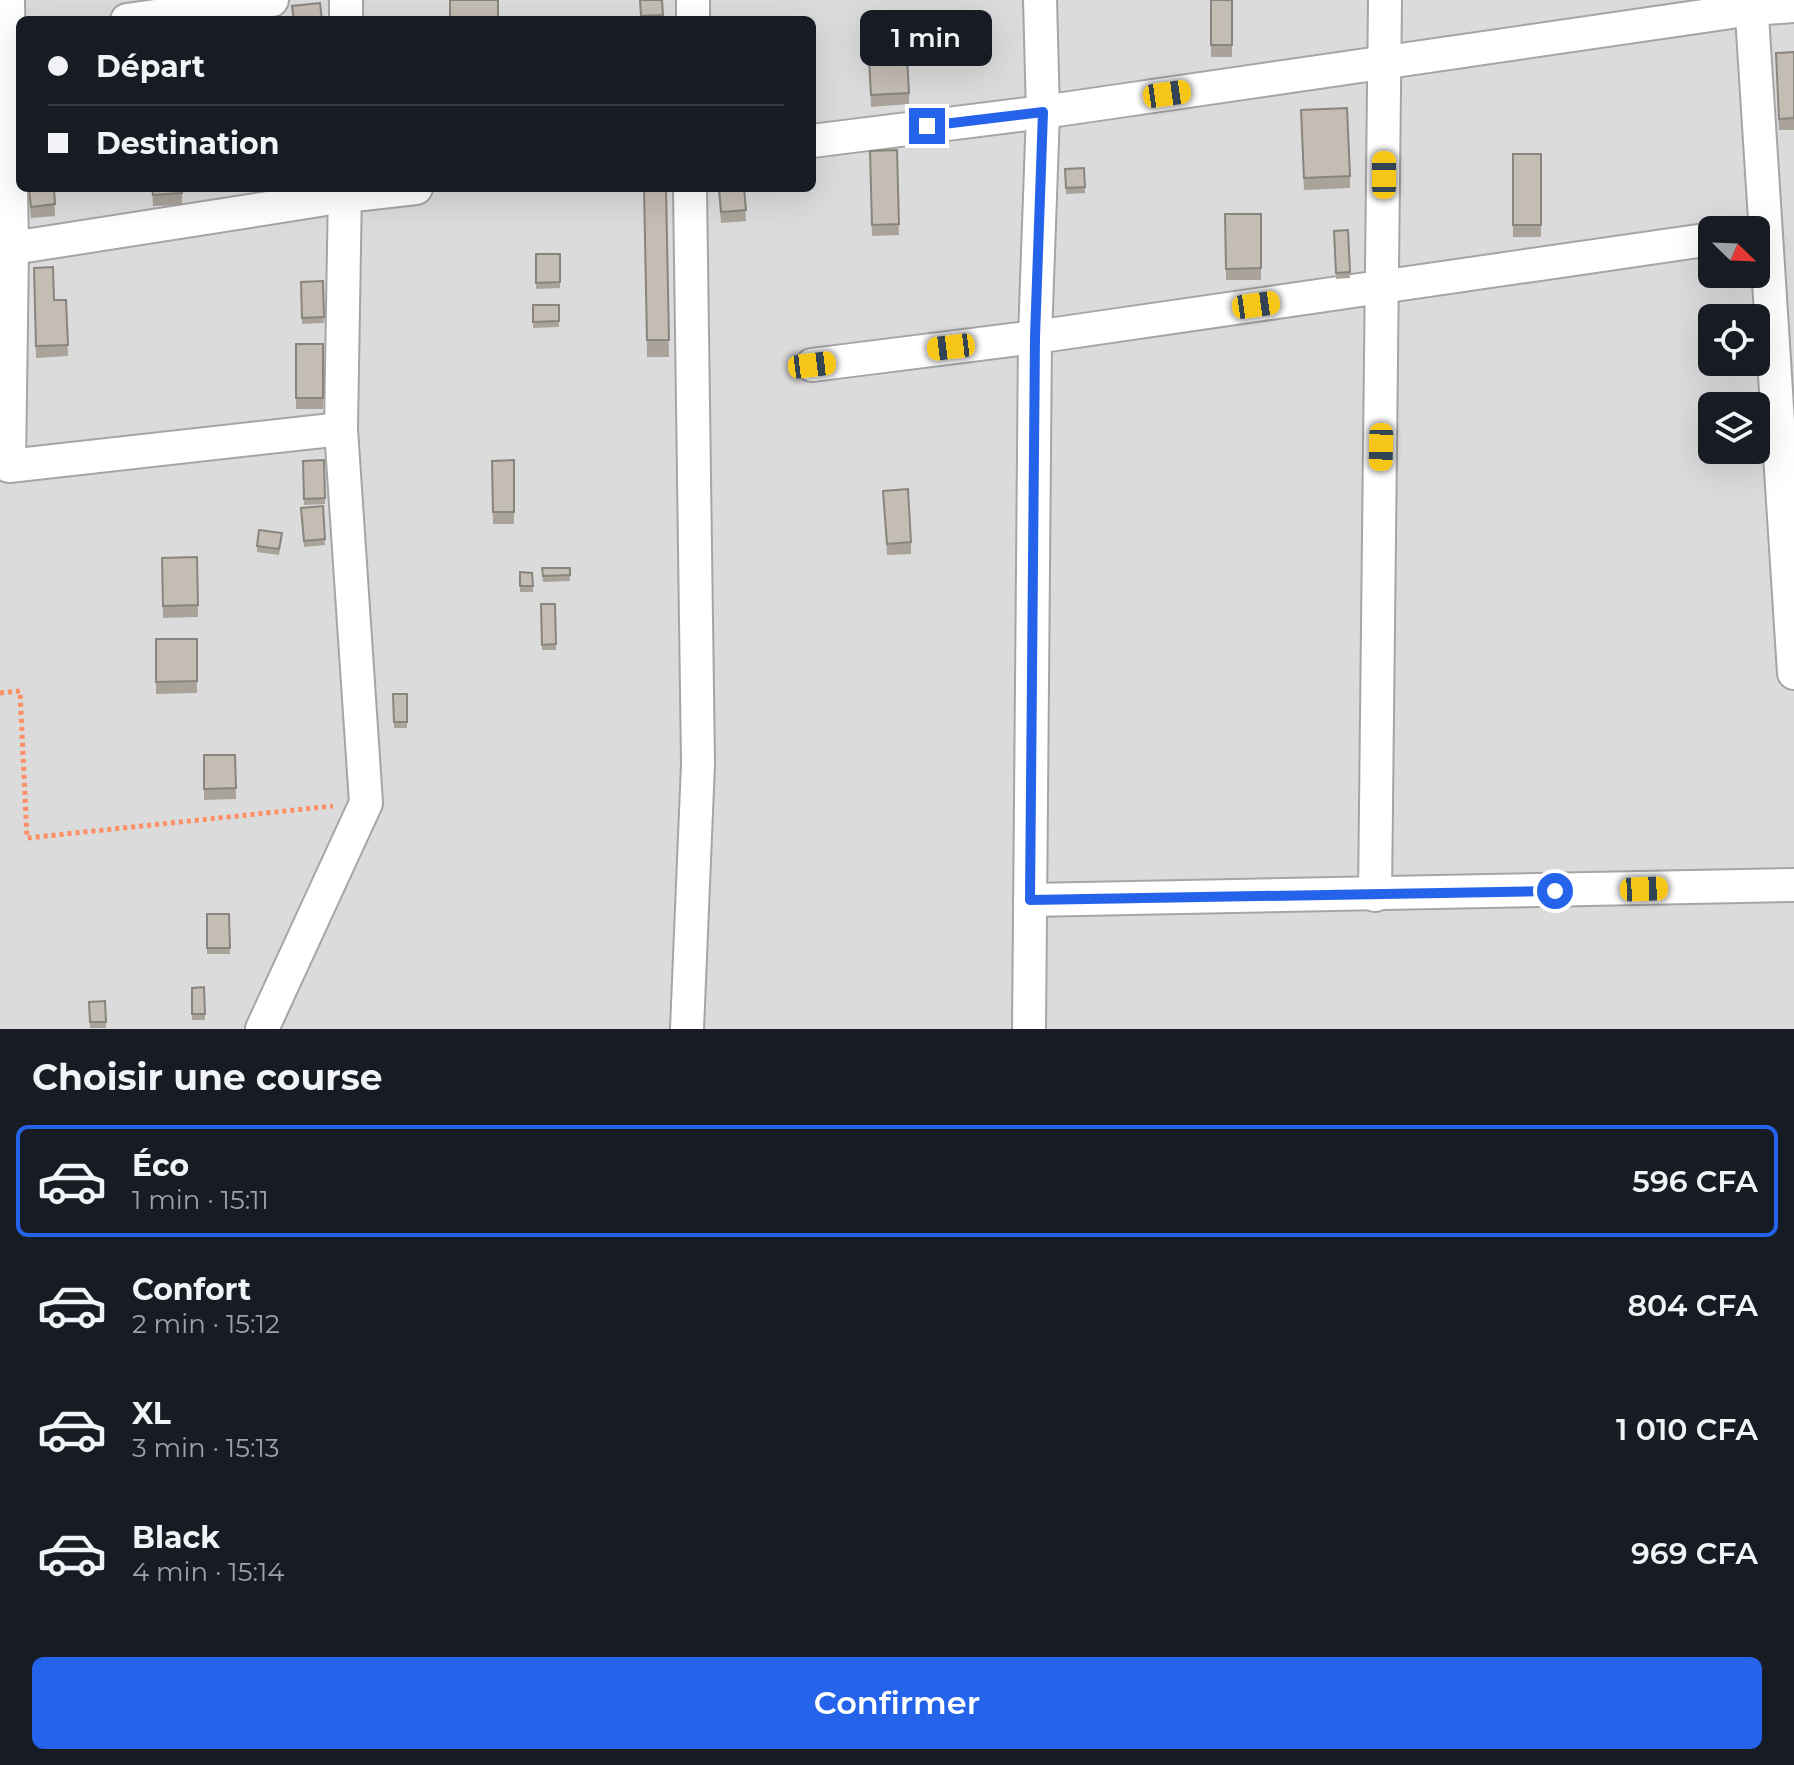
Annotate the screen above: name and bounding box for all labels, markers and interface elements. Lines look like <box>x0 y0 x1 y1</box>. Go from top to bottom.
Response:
callout: 1 min <box>861 10 993 66</box>
text: 1 min <box>891 22 961 54</box>
text: Départ <box>96 48 205 85</box>
car <box>1142 79 1192 109</box>
route end <box>909 108 945 144</box>
text: Destination <box>96 125 279 162</box>
car <box>1372 151 1396 199</box>
north arrow <box>1698 216 1770 288</box>
map controls <box>1698 216 1770 464</box>
car <box>1231 290 1281 320</box>
button: locate <box>1698 304 1770 376</box>
car <box>926 332 976 362</box>
car <box>787 350 837 380</box>
button: layers <box>1698 392 1770 464</box>
car <box>1369 423 1393 471</box>
route start <box>1537 873 1573 909</box>
car <box>1620 876 1668 902</box>
text: Choisir une course <box>32 1055 383 1099</box>
icon: car <box>36 1145 108 1217</box>
text: Éco <box>132 1147 189 1184</box>
text: 596 CFA <box>1632 1163 1758 1200</box>
text: 1 min · 15:11 <box>132 1184 269 1216</box>
icon: car <box>36 1269 108 1341</box>
text: Confort <box>132 1271 251 1308</box>
text: 804 CFA <box>1627 1287 1758 1324</box>
text: 2 min · 15:12 <box>132 1308 280 1340</box>
icon: car <box>36 1393 108 1465</box>
text: XL <box>132 1395 171 1432</box>
text: 1 010 CFA <box>1616 1411 1758 1448</box>
text: 3 min · 15:13 <box>132 1432 279 1464</box>
icon: car <box>36 1517 108 1589</box>
text: Black <box>132 1519 220 1556</box>
text: 969 CFA <box>1631 1535 1758 1572</box>
text: 4 min · 15:14 <box>132 1556 285 1588</box>
button: Confirmer <box>32 1657 1762 1749</box>

